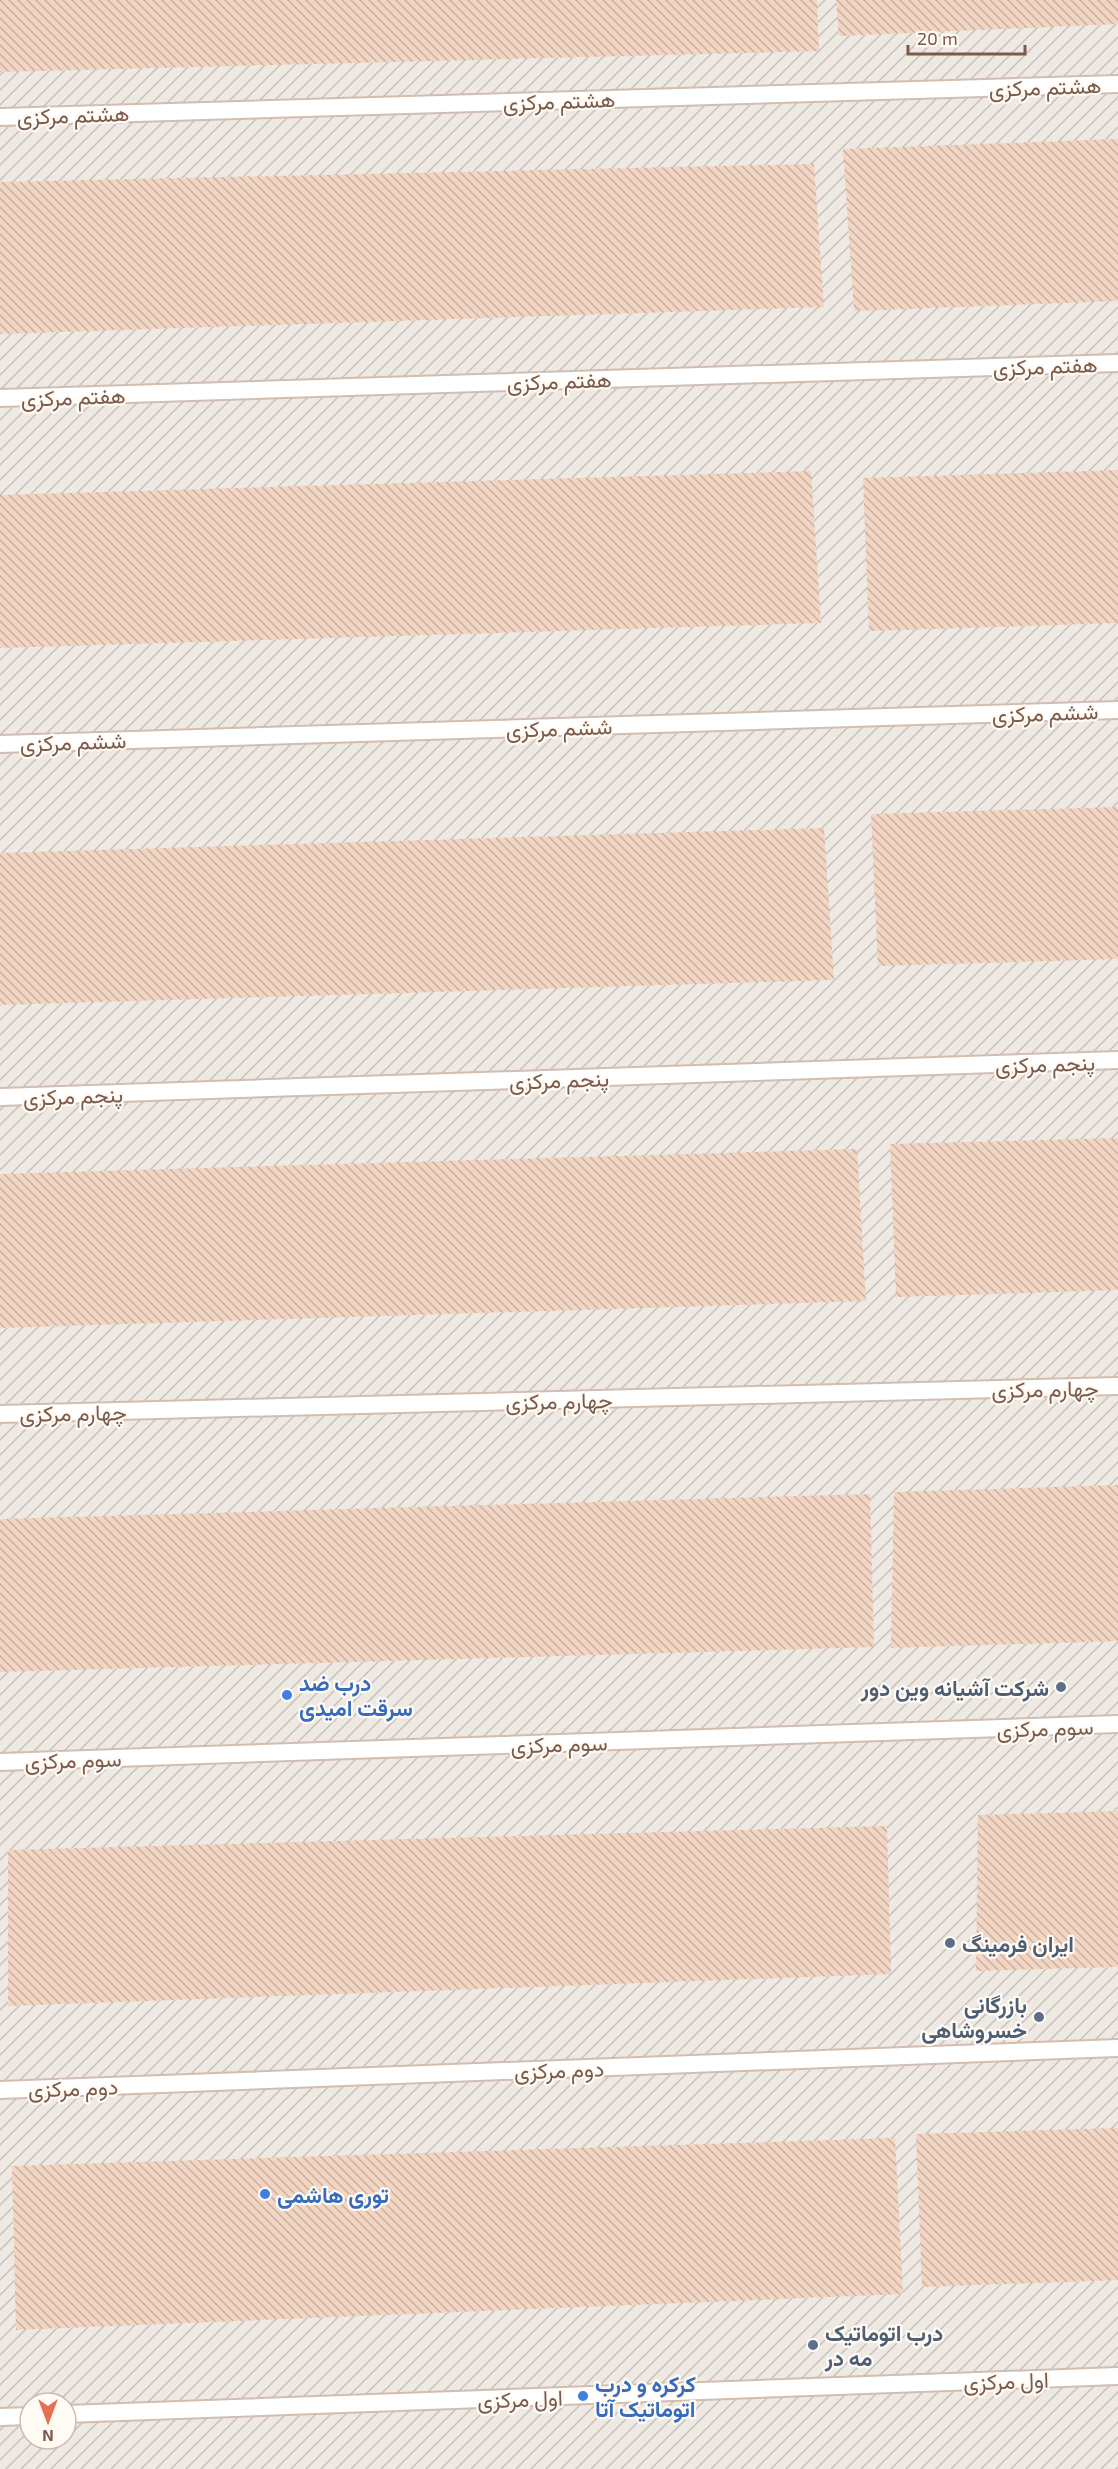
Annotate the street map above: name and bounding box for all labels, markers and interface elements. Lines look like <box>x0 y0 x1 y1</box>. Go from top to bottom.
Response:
scale bar <box>908 18 1025 56</box>
text: 20 m <box>917 27 958 49</box>
street label: هشتم مرکزی <box>988 71 1102 104</box>
street label: هشتم مرکزی <box>502 85 616 118</box>
street label: هشتم مرکزی <box>16 99 130 132</box>
street label: هفتم مرکزی <box>992 350 1098 383</box>
street label: هفتم مرکزی <box>506 365 612 398</box>
street label: هفتم مرکزی <box>20 381 126 414</box>
street label: ششم مرکزی <box>991 697 1099 730</box>
street label: ششم مرکزی <box>505 712 613 745</box>
street label: ششم مرکزی <box>19 726 127 759</box>
street label: پنجم مرکزی <box>995 1048 1096 1081</box>
street label: پنجم مرکزی <box>509 1064 610 1097</box>
street label: پنجم مرکزی <box>23 1080 124 1113</box>
street label: چهارم مرکزی <box>991 1374 1099 1405</box>
street label: چهارم مرکزی <box>505 1386 613 1417</box>
street label: چهارم مرکزی <box>19 1398 127 1429</box>
place label: درب ضد سرقت امیدی <box>299 1669 413 1722</box>
place label: شرکت آشیانه وین دور <box>860 1674 1049 1702</box>
marker: شرکت آشیانه وین دور <box>1054 1680 1068 1694</box>
marker: درب ضد سرقت امیدی <box>280 1688 294 1702</box>
street label: سوم مرکزی <box>996 1712 1094 1745</box>
street label: سوم مرکزی <box>510 1728 608 1761</box>
street label: سوم مرکزی <box>24 1744 122 1777</box>
place label: ایران فرمینگ <box>962 1930 1074 1958</box>
marker: ایران فرمینگ <box>943 1936 957 1950</box>
place label: بازرگانی خسروشاهی <box>921 1991 1027 2044</box>
marker: بازرگانی خسروشاهی <box>1032 2010 1046 2024</box>
street label: دوم مرکزی <box>513 2054 605 2087</box>
street label: دوم مرکزی <box>27 2072 119 2105</box>
place label: توری هاشمی <box>277 2181 389 2209</box>
marker: توری هاشمی <box>258 2187 272 2201</box>
place label: درب اتوماتیک مه در <box>824 2319 943 2372</box>
marker: درب اتوماتیک مه در <box>806 2338 820 2352</box>
street label: اول مرکزی <box>963 2366 1049 2396</box>
place label: کرکره و درب اتوماتیک آتا <box>595 2370 696 2423</box>
street label: اول مرکزی <box>477 2384 563 2414</box>
marker: کرکره و درب اتوماتیک آتا <box>576 2389 590 2403</box>
north arrow <box>18 2391 78 2451</box>
text: N <box>42 2427 54 2446</box>

